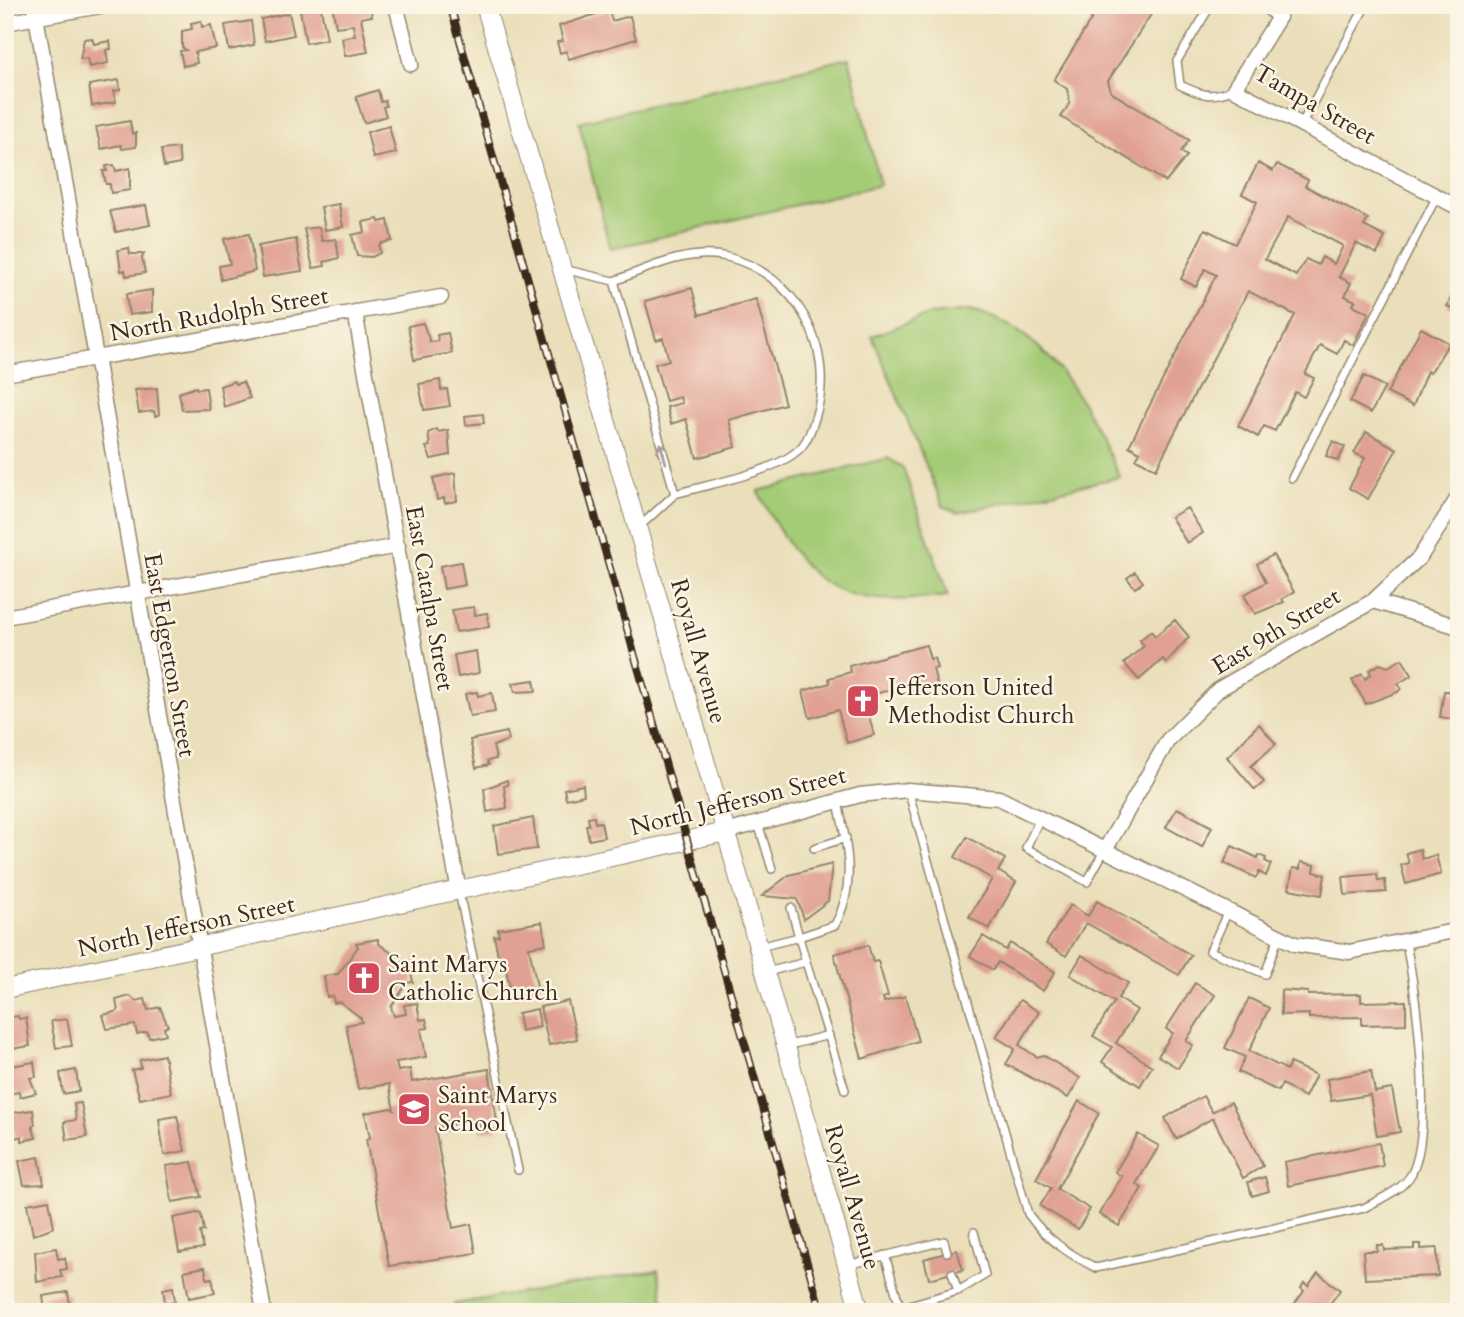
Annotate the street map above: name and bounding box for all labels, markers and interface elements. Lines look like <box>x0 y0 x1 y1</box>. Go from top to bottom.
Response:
street label: Tampa Street <box>1248 56 1382 153</box>
street label: North Rudolph Street <box>107 279 331 350</box>
one-way arrow <box>656 443 669 465</box>
street label: East Catalpa Street <box>397 503 462 694</box>
street label: East Edgerton Street <box>135 551 204 760</box>
street label: Royall Avenue <box>662 575 735 727</box>
street label: East 9th Street <box>1206 580 1347 683</box>
place label: Jefferson United Methodist Church <box>885 671 1074 732</box>
church icon: Jefferson United Methodist Church <box>844 682 882 720</box>
street label: North Jefferson Street <box>627 759 850 844</box>
street label: North Jefferson Street <box>74 887 298 966</box>
place label: Saint Marys Catholic Church <box>388 948 558 1009</box>
church icon: Saint Marys Catholic Church <box>345 959 383 997</box>
place label: Saint Marys School <box>438 1079 557 1140</box>
school or university icon: Saint Marys School <box>395 1090 433 1128</box>
street label: Royall Avenue <box>816 1121 889 1273</box>

